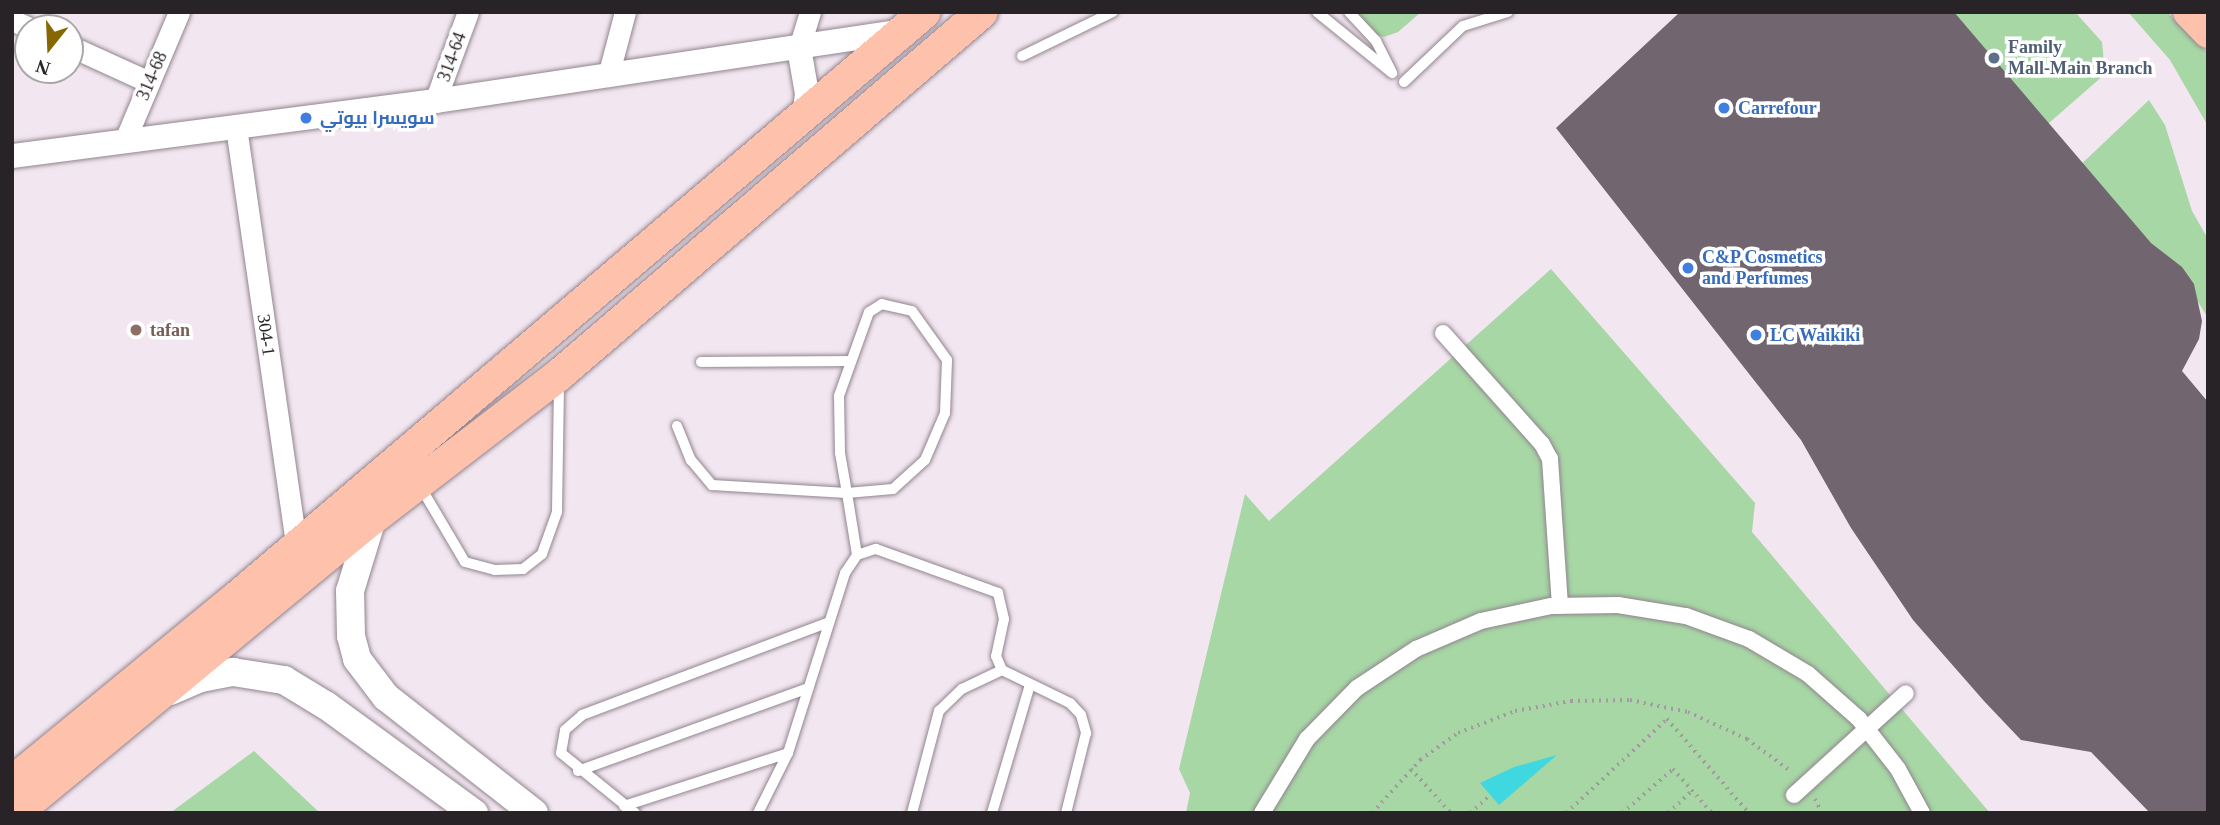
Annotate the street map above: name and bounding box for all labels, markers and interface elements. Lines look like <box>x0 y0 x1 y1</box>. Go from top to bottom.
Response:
north arrow <box>14 14 84 84</box>
street label: 314-64 <box>433 29 471 85</box>
place label: Family Mall-Main Branch <box>2008 37 2152 80</box>
street label: 314-68 <box>132 48 172 104</box>
marker: Family Mall-Main Branch <box>1986 50 2002 66</box>
text: N <box>33 55 53 80</box>
place label: Carrefour <box>1738 97 1817 119</box>
marker: Carrefour <box>1716 100 1732 116</box>
place label: سويسرا بيوتي <box>320 107 435 129</box>
marker: سويسرا بيوتي <box>298 110 314 126</box>
place label: C&P Cosmetics and Perfumes <box>1702 247 1823 290</box>
marker: C&P Cosmetics and Perfumes <box>1680 260 1696 276</box>
street label: 304-1 <box>252 313 280 357</box>
place label: tafan <box>150 319 190 341</box>
marker: tafan <box>128 322 144 338</box>
place label: LC Waikiki <box>1770 324 1861 346</box>
marker: LC Waikiki <box>1748 327 1764 343</box>

